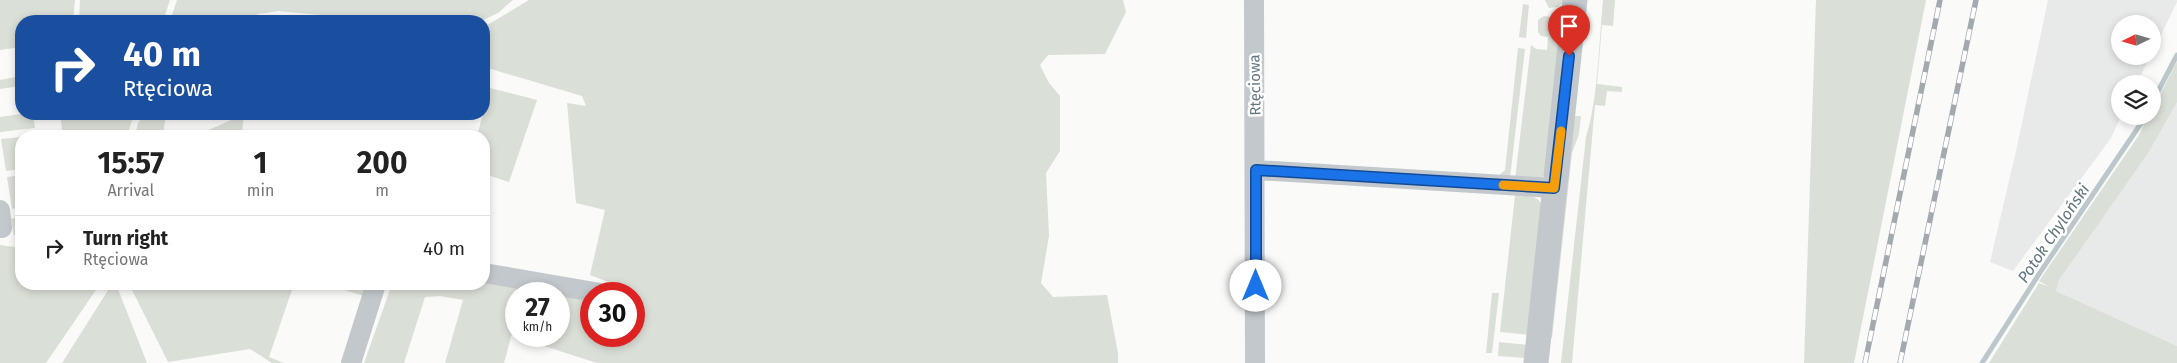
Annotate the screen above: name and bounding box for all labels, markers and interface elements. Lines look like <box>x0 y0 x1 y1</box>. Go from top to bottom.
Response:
pin <box>1548 5 1590 56</box>
icon: arrive <box>1555 12 1583 40</box>
north arrow <box>2111 15 2161 65</box>
map controls <box>2111 15 2161 125</box>
text: 40 m <box>123 33 201 75</box>
icon: right <box>40 35 105 100</box>
street label: Rtęciowa <box>1245 54 1265 116</box>
text: Rtęciowa <box>123 75 213 102</box>
button: layers <box>2111 75 2161 125</box>
text: 15:57 <box>98 145 164 181</box>
text: 1 <box>254 145 268 181</box>
text: 200 <box>357 145 407 181</box>
water label: Potok Chyloński <box>2013 180 2094 286</box>
text: Arrival <box>107 181 154 200</box>
text: min <box>247 181 274 200</box>
text: m <box>375 181 389 200</box>
text: Turn right <box>83 227 168 250</box>
icon: right <box>40 234 68 262</box>
text: 40 m <box>423 237 465 260</box>
text: Rtęciowa <box>83 250 148 269</box>
position arrow <box>1229 259 1281 311</box>
speed limit sign: 30 <box>580 282 645 347</box>
text: 27 <box>525 293 550 323</box>
text: km/h <box>523 320 552 334</box>

